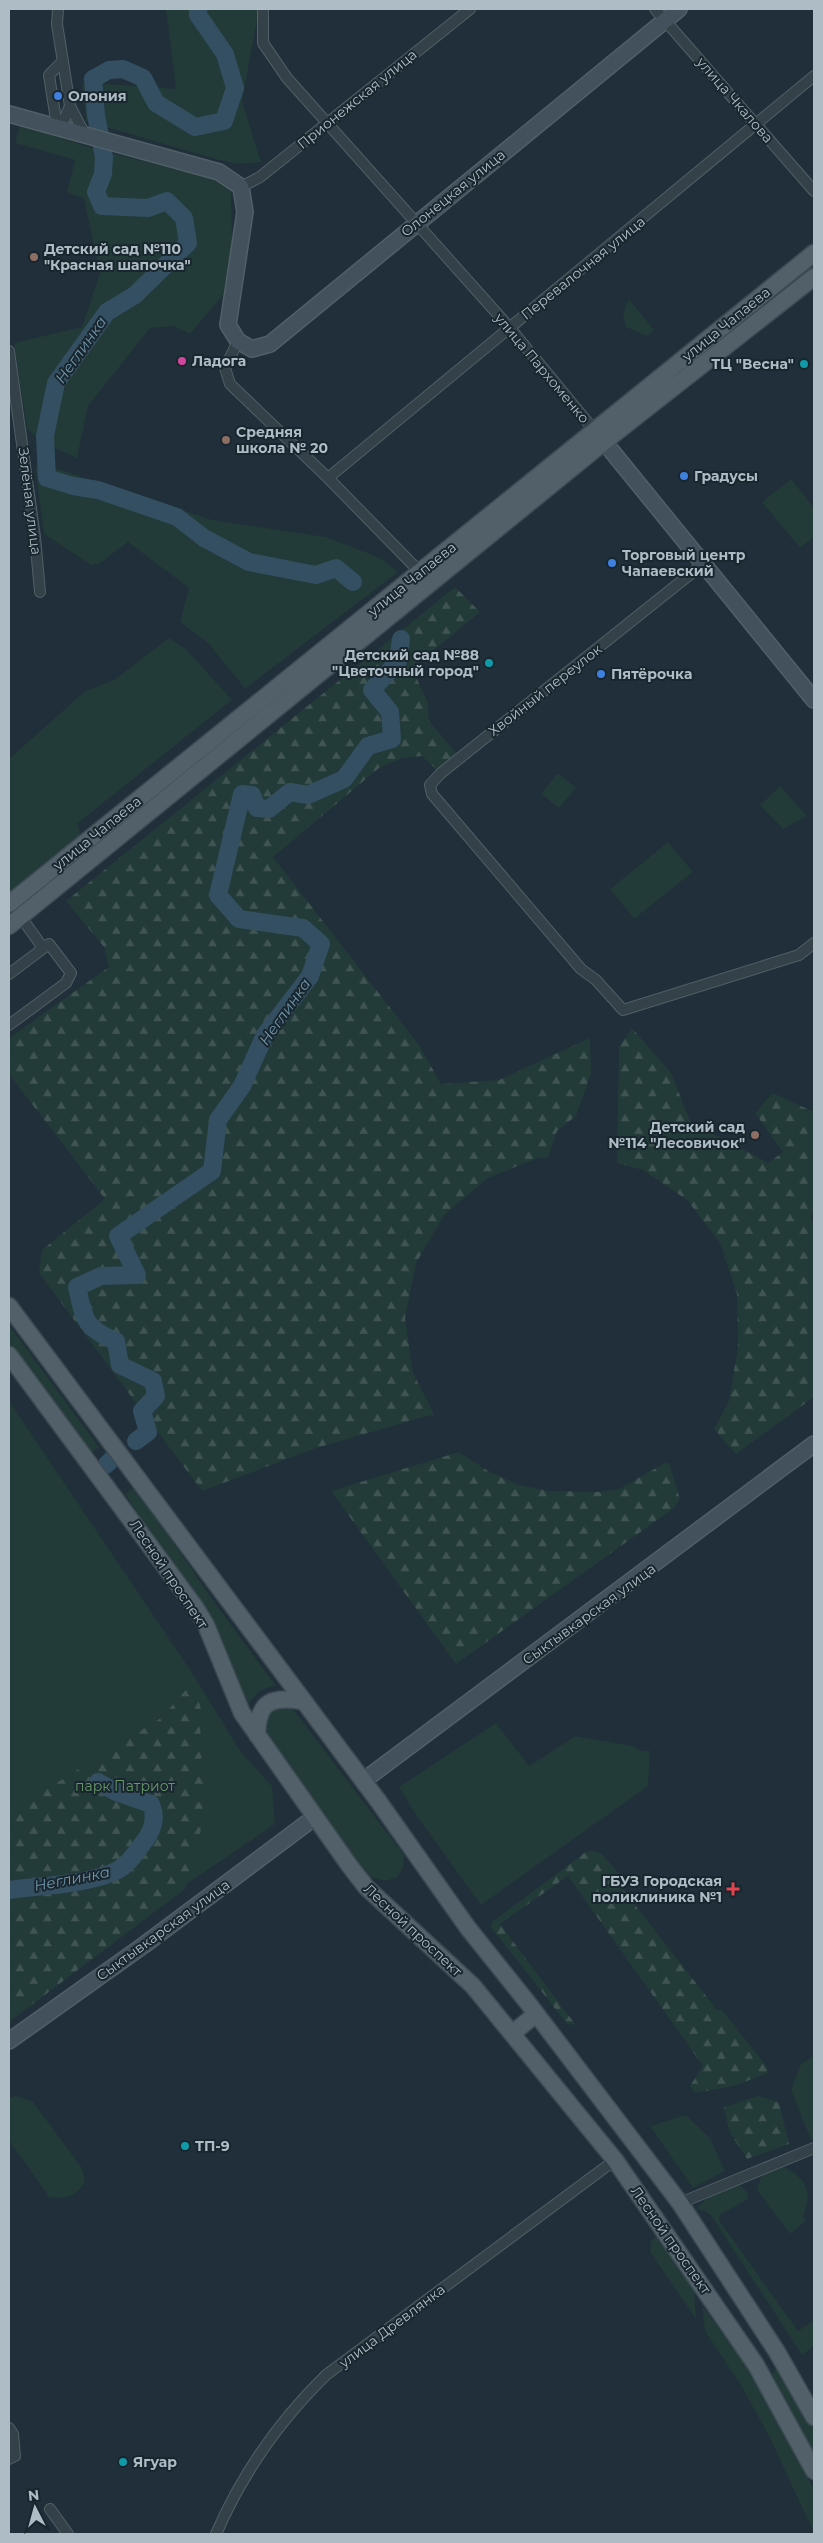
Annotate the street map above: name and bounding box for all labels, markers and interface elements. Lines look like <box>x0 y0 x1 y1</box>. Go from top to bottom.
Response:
street label: Прионежская улица <box>294 45 420 153</box>
street label: улица Чкалова <box>692 53 777 147</box>
place label: Олония <box>68 87 126 105</box>
marker: Олония <box>52 90 64 102</box>
street label: Олонецкая улица <box>397 145 509 241</box>
street label: Перевалочная улица <box>517 212 649 324</box>
place label: Детский сад №110 "Красная шапочка" <box>44 240 191 274</box>
marker: Детский сад №110 "Красная шапочка" <box>28 251 40 263</box>
street label: улица Чапаева <box>677 283 774 366</box>
street label: улица Пархоменко <box>490 308 593 427</box>
water label: Неглинка <box>51 313 110 387</box>
place label: Ладога <box>192 352 246 370</box>
marker: Ладога <box>176 355 188 367</box>
place label: ТЦ "Весна" <box>711 355 794 373</box>
marker: ТЦ "Весна" <box>798 358 810 370</box>
place label: Средняя школа № 20 <box>236 423 328 457</box>
marker: Средняя школа № 20 <box>220 434 232 446</box>
street label: Зелёная улица <box>14 446 46 556</box>
place label: Градусы <box>694 467 758 485</box>
marker: Градусы <box>678 470 690 482</box>
street label: улица Чапаева <box>363 538 460 621</box>
place label: Торговый центр Чапаевский <box>622 546 746 580</box>
marker: Торговый центр Чапаевский <box>606 557 618 569</box>
street label: Хвойный переулок <box>485 640 605 740</box>
place label: Детский сад №88 "Цветочный город" <box>332 646 479 680</box>
marker: Детский сад №88 "Цветочный город" <box>483 657 495 669</box>
place label: Пятёрочка <box>611 665 692 683</box>
marker: Пятёрочка <box>595 668 607 680</box>
street label: улица Чапаева <box>48 792 145 875</box>
water label: Неглинка <box>255 975 314 1049</box>
place label: Детский сад №114 "Лесовичок" <box>608 1118 745 1152</box>
marker: Детский сад №114 "Лесовичок" <box>749 1129 761 1141</box>
street label: Лесной проспект <box>126 1516 212 1632</box>
street label: Сыктывкарская улица <box>519 1559 659 1669</box>
park label: парк Патриот <box>75 1777 175 1795</box>
water label: Неглинка <box>32 1862 112 1895</box>
place label: ГБУЗ Городская поликлиника №1 <box>592 1872 722 1906</box>
street label: Сыктывкарская улица <box>93 1875 233 1985</box>
street label: Лесной проспект <box>360 1880 466 1980</box>
marker: ГБУЗ Городская поликлиника №1 <box>726 1882 740 1896</box>
place label: ТП-9 <box>195 2137 230 2155</box>
marker: ТП-9 <box>179 2140 191 2152</box>
street label: Лесной проспект <box>627 2183 715 2298</box>
street label: улица Древлянка <box>335 2280 449 2372</box>
place label: Ягуар <box>133 2453 177 2471</box>
marker: Ягуар <box>117 2456 129 2468</box>
north arrow <box>10 2483 60 2533</box>
text: N <box>27 2486 40 2505</box>

